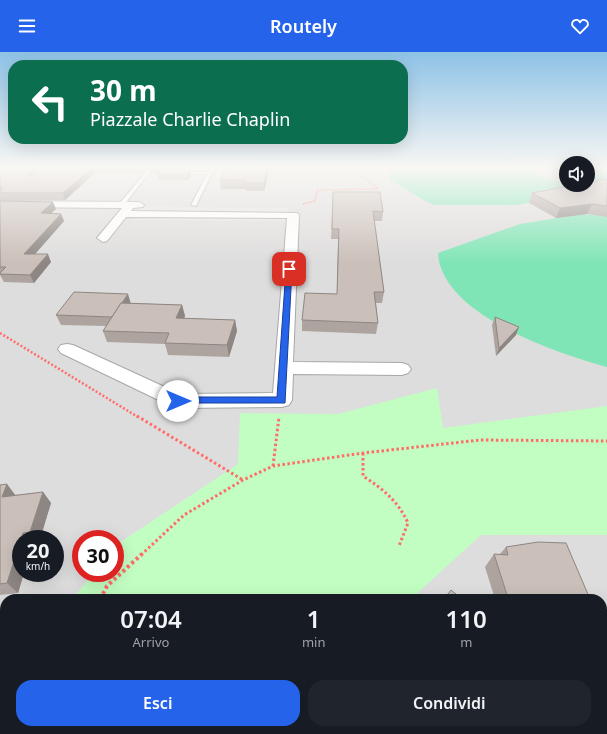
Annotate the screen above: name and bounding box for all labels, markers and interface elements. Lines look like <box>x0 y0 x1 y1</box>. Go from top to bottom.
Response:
text: Routely <box>270 14 337 38</box>
icon: menu <box>16 15 38 37</box>
icon: heart <box>569 15 591 37</box>
text: 30 m <box>90 71 157 109</box>
icon: left <box>24 76 76 128</box>
text: Piazzale Charlie Chaplin <box>90 107 290 131</box>
map controls <box>559 156 595 192</box>
button: sound <box>559 156 595 192</box>
pin <box>272 252 306 286</box>
icon: arrive <box>278 258 300 280</box>
position arrow <box>157 380 199 422</box>
speed limit sign: 30 <box>72 530 124 582</box>
text: 20 <box>27 537 49 564</box>
text: km/h <box>26 559 50 573</box>
text: 07:04 <box>120 602 182 635</box>
text: 1 <box>307 602 321 635</box>
text: 110 <box>446 602 487 635</box>
text: Arrivo <box>133 633 169 651</box>
text: min <box>302 633 325 651</box>
text: m <box>460 633 472 651</box>
button: Esci <box>16 680 300 726</box>
button: Condividi <box>308 680 591 726</box>

